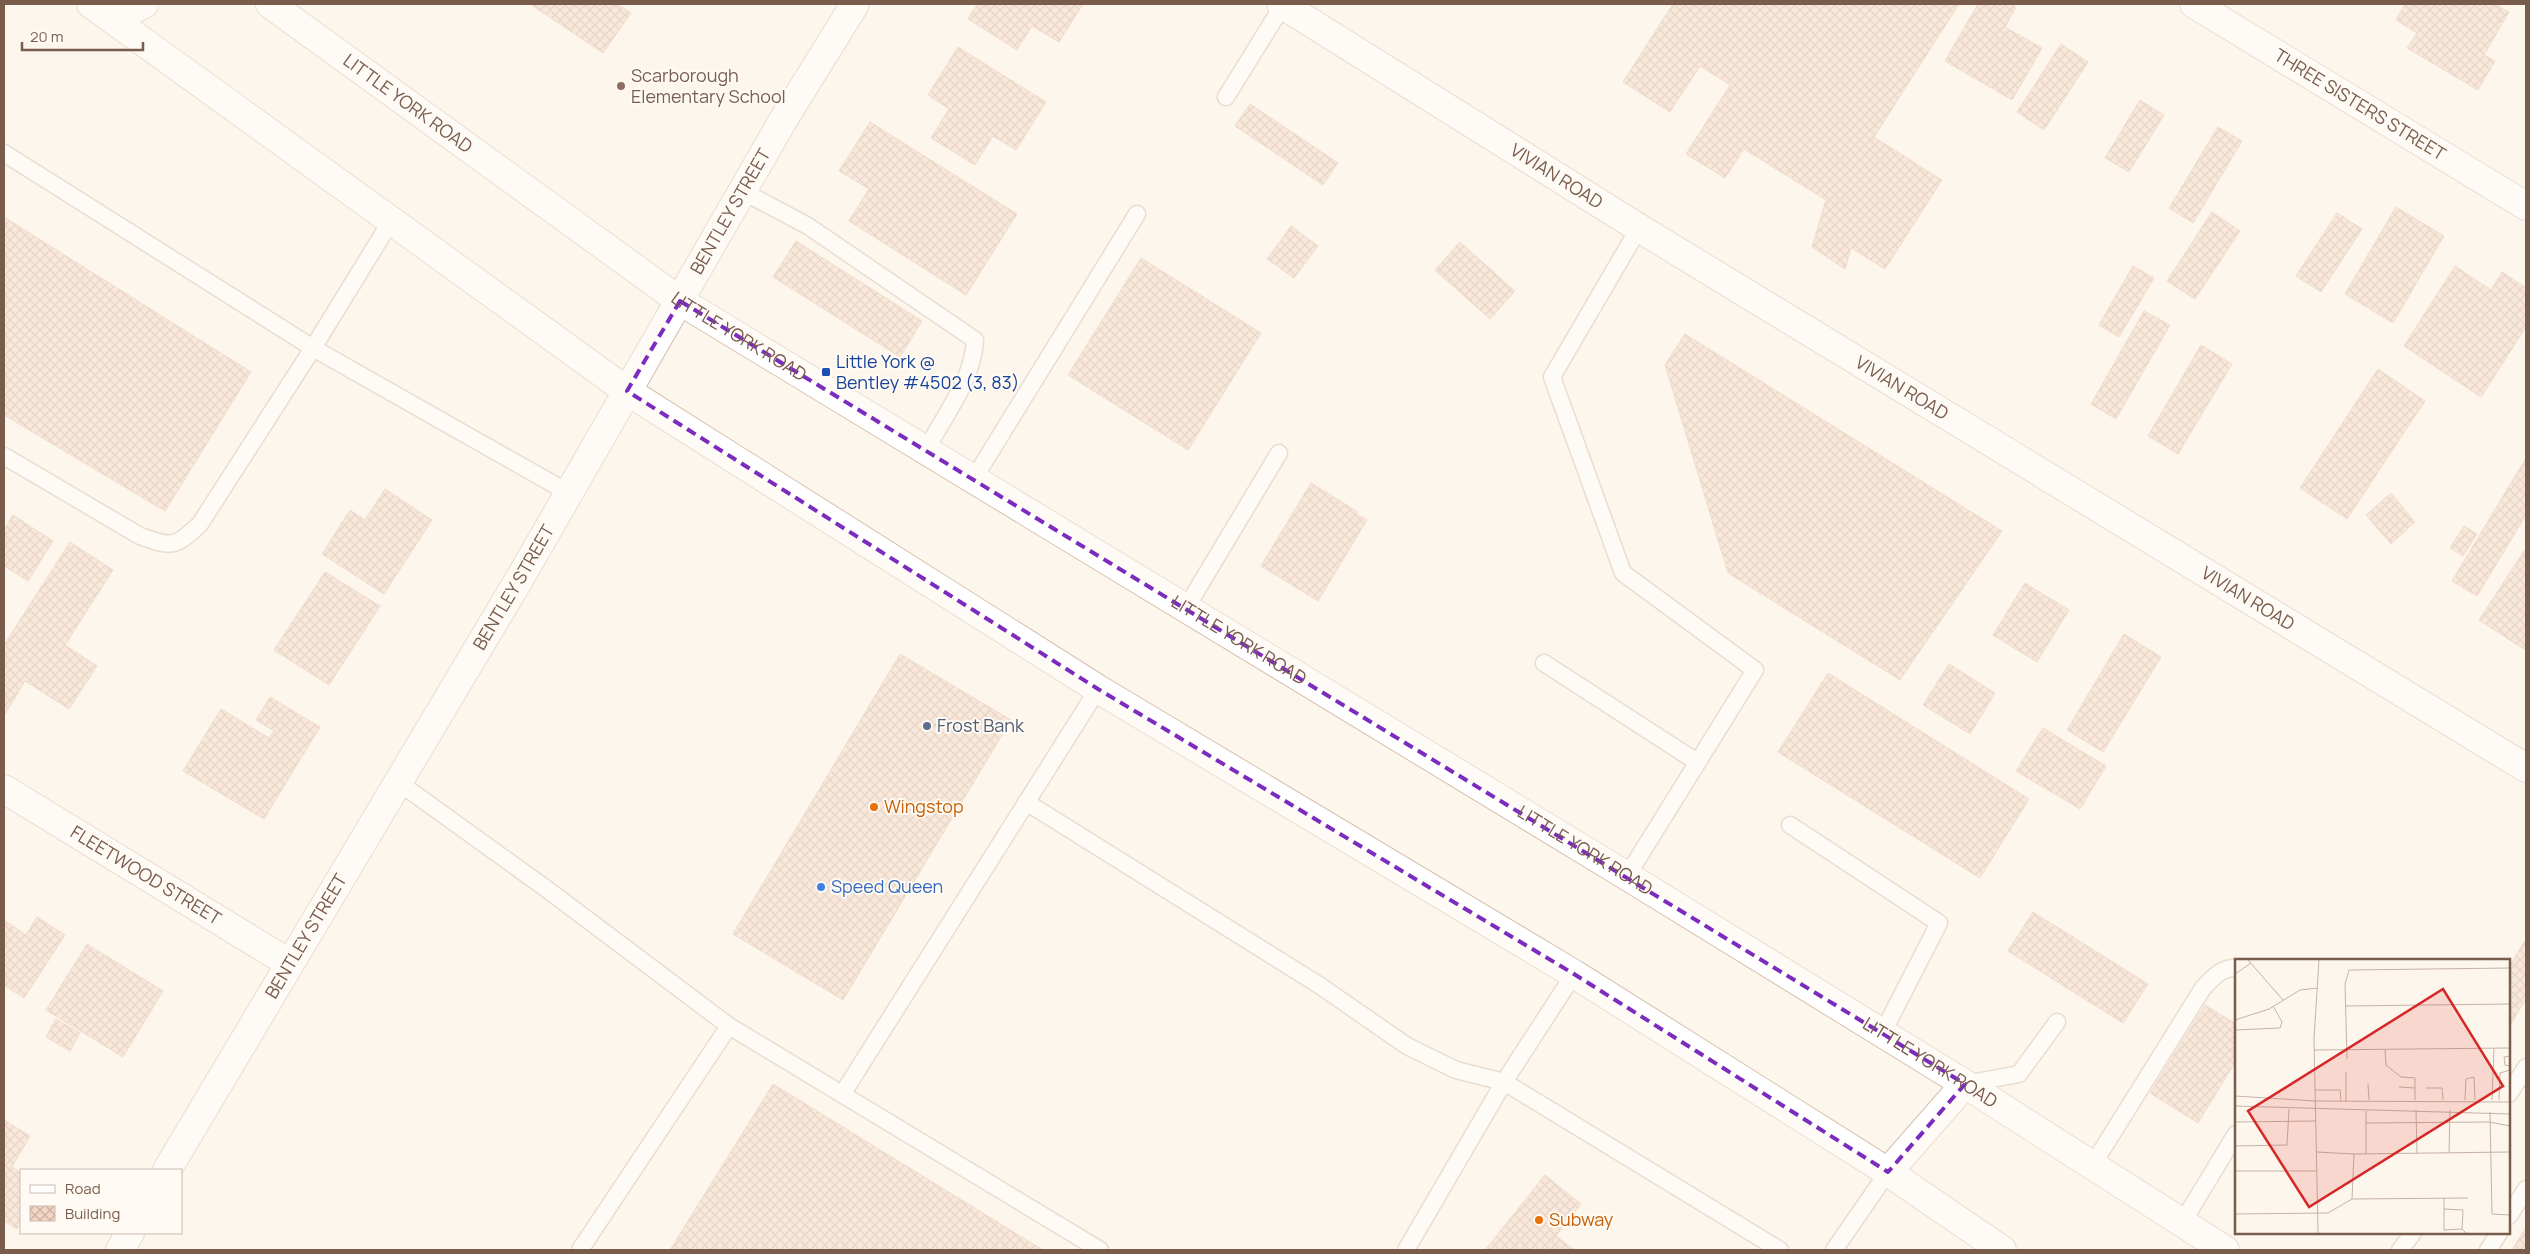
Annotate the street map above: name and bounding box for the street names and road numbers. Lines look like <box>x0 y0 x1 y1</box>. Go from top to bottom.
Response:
street label: THREE SISTERS STREET <box>2270 43 2451 165</box>
street label: LITTLE YORK ROAD <box>339 48 478 158</box>
street label: VIVIAN ROAD <box>1506 138 1608 214</box>
street label: BENTLEY STREET <box>684 144 775 278</box>
street label: LITTLE YORK ROAD <box>667 286 811 386</box>
street label: VIVIAN ROAD <box>1851 350 1953 425</box>
street label: BENTLEY STREET <box>467 520 559 654</box>
street label: VIVIAN ROAD <box>2197 560 2299 635</box>
street label: LITTLE YORK ROAD <box>1167 589 1311 690</box>
street label: LITTLE YORK ROAD <box>1513 799 1658 900</box>
street label: FLEETWOOD STREET <box>66 820 226 930</box>
street label: BENTLEY STREET <box>259 869 352 1003</box>
street label: LITTLE YORK ROAD <box>1859 1011 2002 1113</box>

